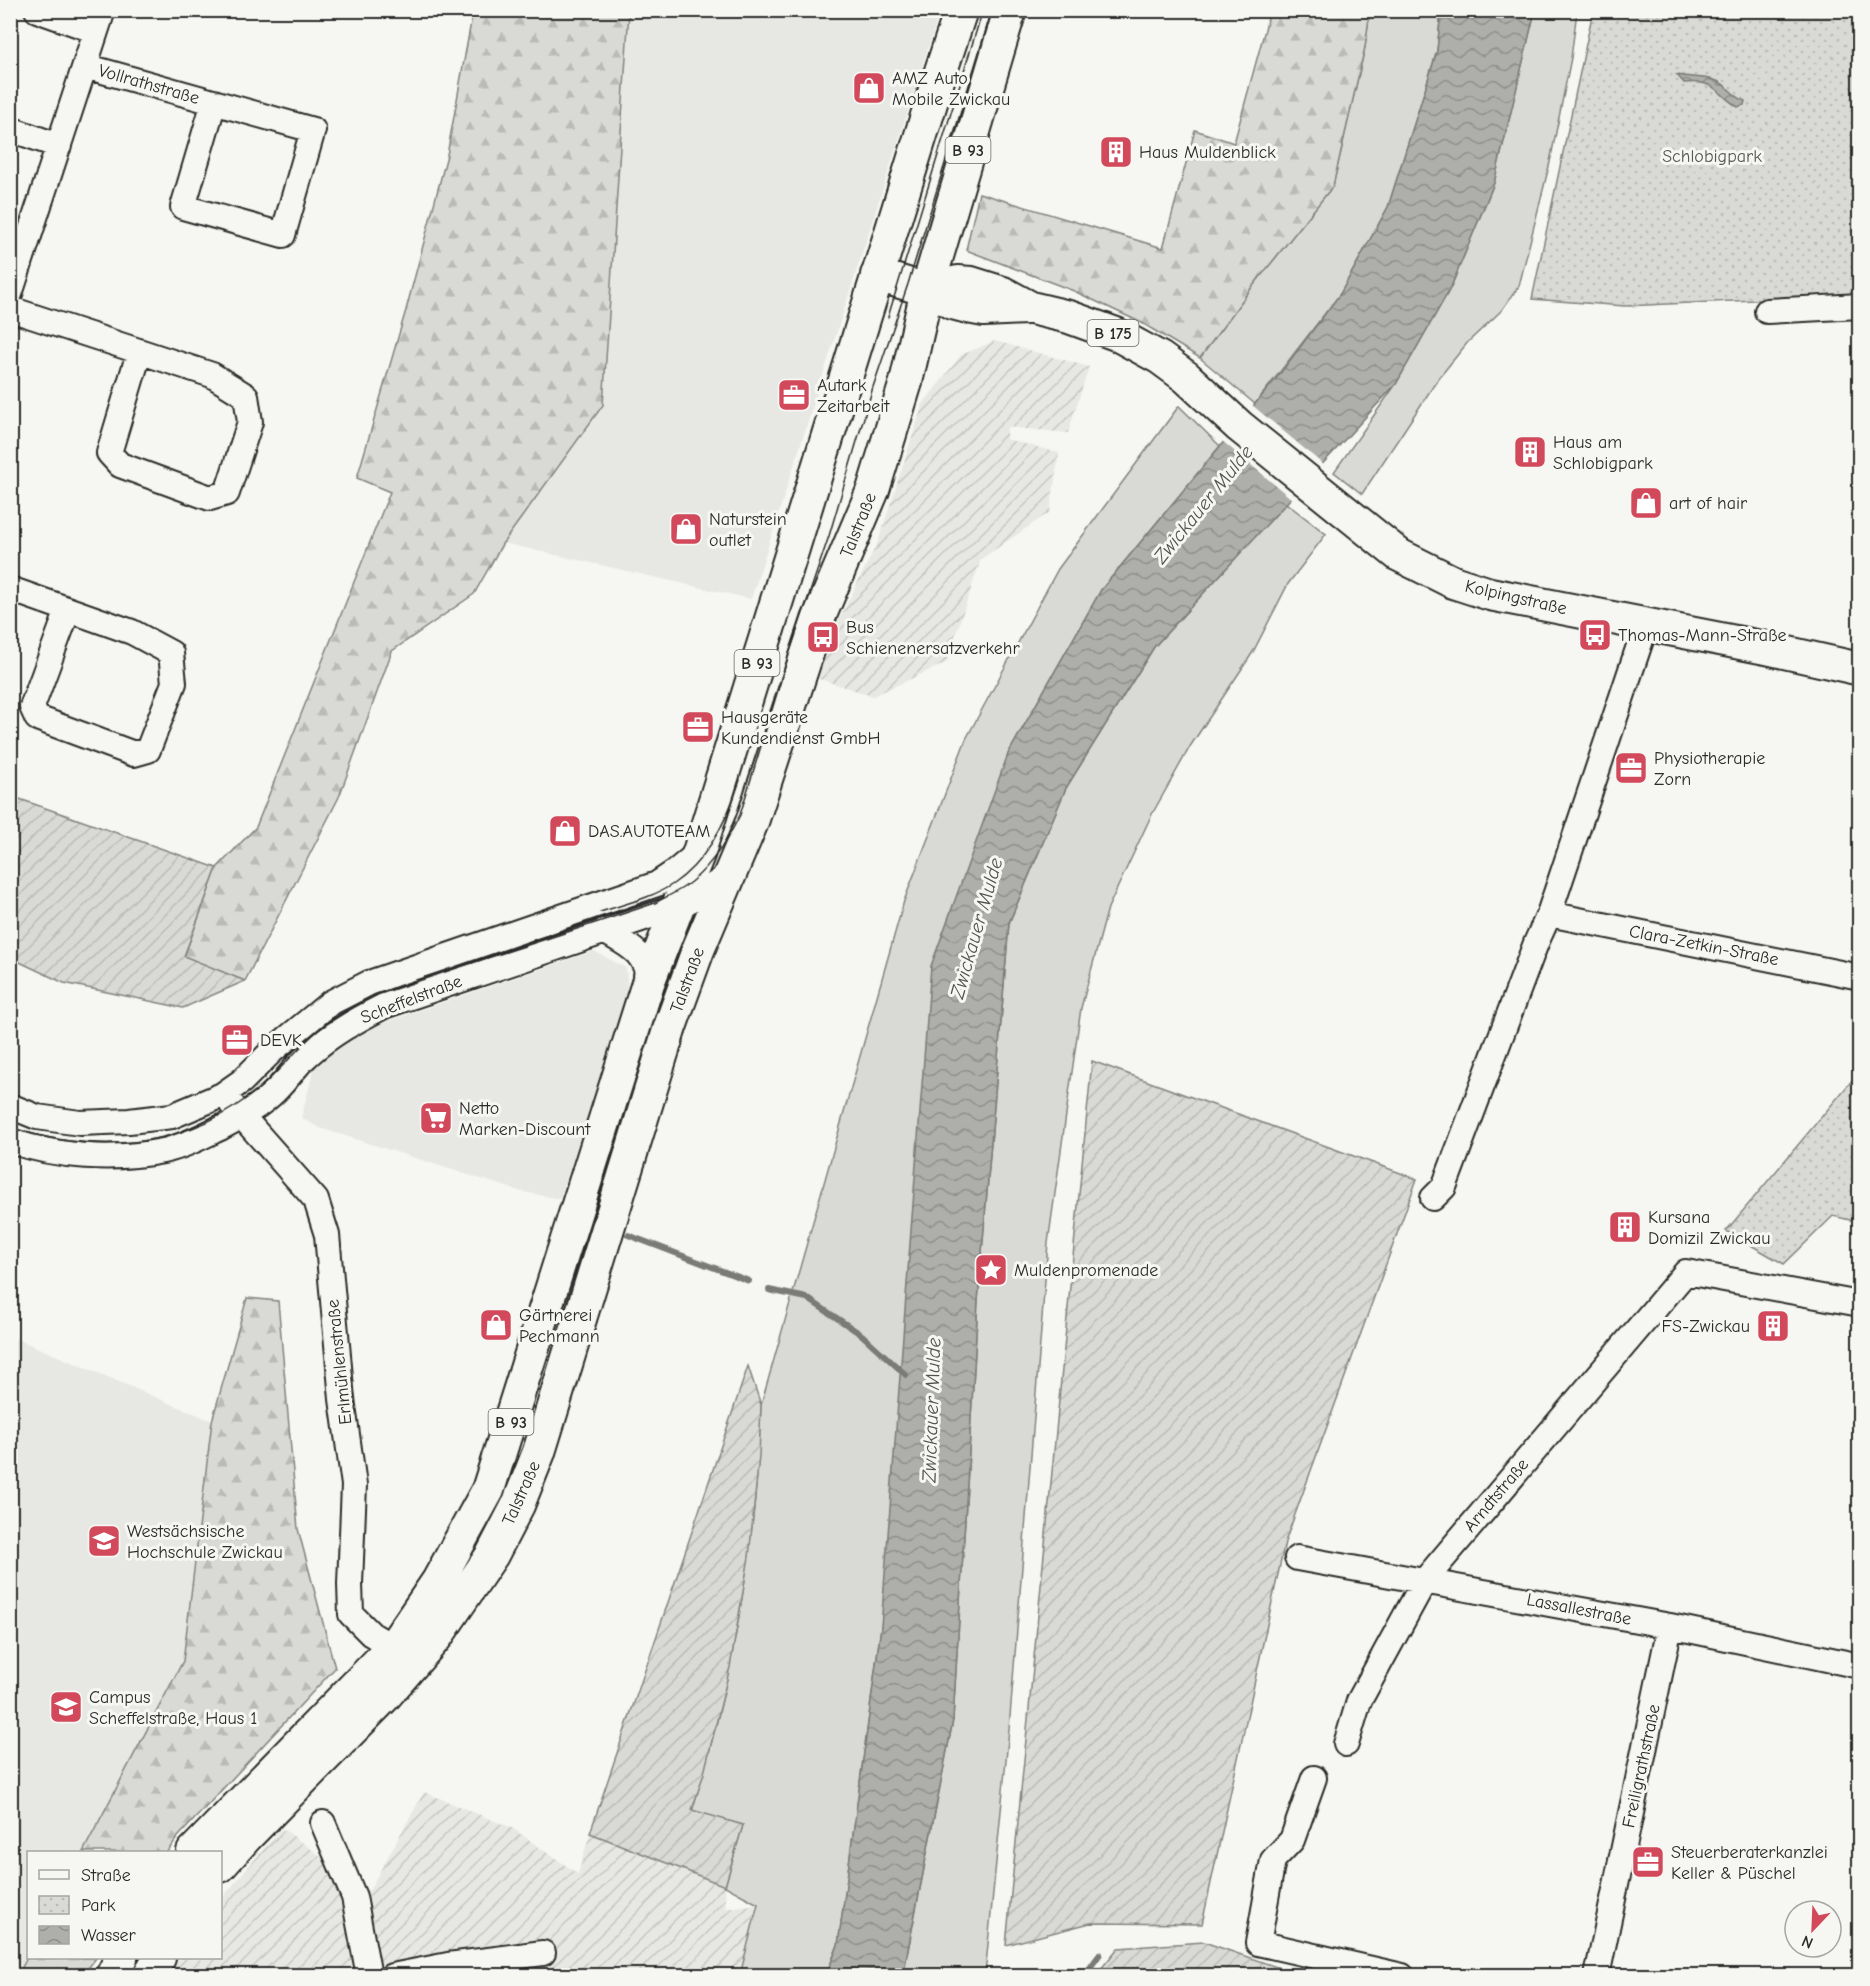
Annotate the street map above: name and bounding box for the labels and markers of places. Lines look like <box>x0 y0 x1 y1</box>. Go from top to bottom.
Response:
place label: AMZ Auto Mobile Zwickau <box>892 68 1010 110</box>
shop icon: AMZ Auto Mobile Zwickau <box>851 70 887 106</box>
building icon: Haus Muldenblick <box>1098 134 1134 170</box>
place label: Haus Muldenblick <box>1139 142 1276 163</box>
place label: Autark Zeitarbeit <box>817 375 890 417</box>
office icon: Autark Zeitarbeit <box>776 377 812 413</box>
place label: Haus am Schlobigpark <box>1553 432 1653 474</box>
building icon: Haus am Schlobigpark <box>1512 434 1548 470</box>
shop icon: art of hair <box>1628 485 1664 521</box>
place label: art of hair <box>1669 493 1748 514</box>
place label: Naturstein outlet <box>709 509 787 551</box>
shop icon: Naturstein outlet <box>668 511 704 547</box>
place label: Bus Schienenersatzverkehr <box>846 617 1020 659</box>
bus stop icon: Thomas-Mann-Straße <box>1577 617 1613 653</box>
bus stop icon: Bus Schienenersatzverkehr <box>805 619 841 655</box>
place label: Thomas-Mann-Straße <box>1618 625 1787 646</box>
place label: Hausgeräte Kundendienst GmbH <box>721 707 880 749</box>
office icon: Hausgeräte Kundendienst GmbH <box>680 709 716 745</box>
place label: Physiotherapie Zorn <box>1654 748 1765 790</box>
office icon: Physiotherapie Zorn <box>1613 750 1649 786</box>
shop icon: DAS.AUTOTEAM <box>547 813 583 849</box>
place label: DAS.AUTOTEAM <box>588 821 710 842</box>
office icon: DEVK <box>219 1022 255 1058</box>
place label: DEVK <box>260 1030 302 1051</box>
place label: Netto Marken-Discount <box>459 1098 591 1140</box>
supermarket icon: Netto Marken-Discount <box>418 1100 454 1136</box>
place label: Kursana Domizil Zwickau <box>1648 1207 1771 1249</box>
building icon: Kursana Domizil Zwickau <box>1607 1209 1643 1245</box>
place icon: Muldenpromenade <box>973 1252 1009 1288</box>
place label: Muldenpromenade <box>1014 1260 1158 1281</box>
place label: Gärtnerei Pechmann <box>519 1305 600 1347</box>
shop icon: Gärtnerei Pechmann <box>478 1307 514 1343</box>
building icon: FS-Zwickau <box>1755 1308 1791 1344</box>
place label: FS-Zwickau <box>1662 1316 1750 1337</box>
place label: Westsächsische Hochschule Zwickau <box>127 1521 283 1563</box>
school or university icon: Westsächsische Hochschule Zwickau <box>86 1523 122 1559</box>
place label: Campus Scheffelstraße, Haus 1 <box>89 1687 257 1729</box>
school or university icon: Campus Scheffelstraße, Haus 1 <box>48 1689 84 1725</box>
place label: Steuerberaterkanzlei Keller & Püschel <box>1671 1842 1828 1884</box>
office icon: Steuerberaterkanzlei Keller & Püschel <box>1630 1844 1666 1880</box>

